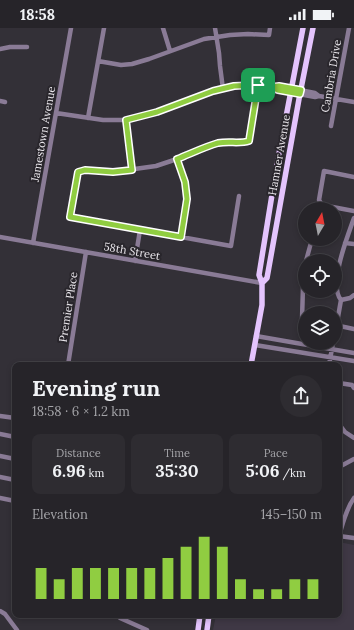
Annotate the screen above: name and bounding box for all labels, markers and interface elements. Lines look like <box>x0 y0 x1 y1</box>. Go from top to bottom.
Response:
text: 18:58 <box>20 5 55 24</box>
street label: Cambria Drive <box>318 39 344 113</box>
pin <box>241 68 275 102</box>
icon: arrive <box>247 74 269 96</box>
street label: Jamestown Avenue <box>28 85 58 184</box>
street label: Hamner Avenue <box>265 114 293 196</box>
north arrow <box>298 202 342 246</box>
map controls <box>298 202 342 350</box>
street label: 58th Street <box>103 239 162 263</box>
button: locate <box>298 254 342 298</box>
street label: Premier Place <box>56 271 80 343</box>
button: layers <box>298 306 342 350</box>
text: Evening run <box>32 374 160 402</box>
button: share <box>280 375 322 417</box>
text: 18:58 · 6 × 1.2 km <box>32 403 130 420</box>
text: Distance <box>56 446 101 460</box>
text: Time <box>164 446 190 460</box>
text: Pace <box>264 446 288 460</box>
text: 6.96 <box>52 460 86 482</box>
text: 35:30 <box>155 460 199 482</box>
text: 5:06 <box>246 460 280 482</box>
text: km <box>86 466 104 480</box>
text: /km <box>280 466 306 480</box>
text: Elevation <box>32 506 88 523</box>
text: 145–150 m <box>261 506 322 523</box>

